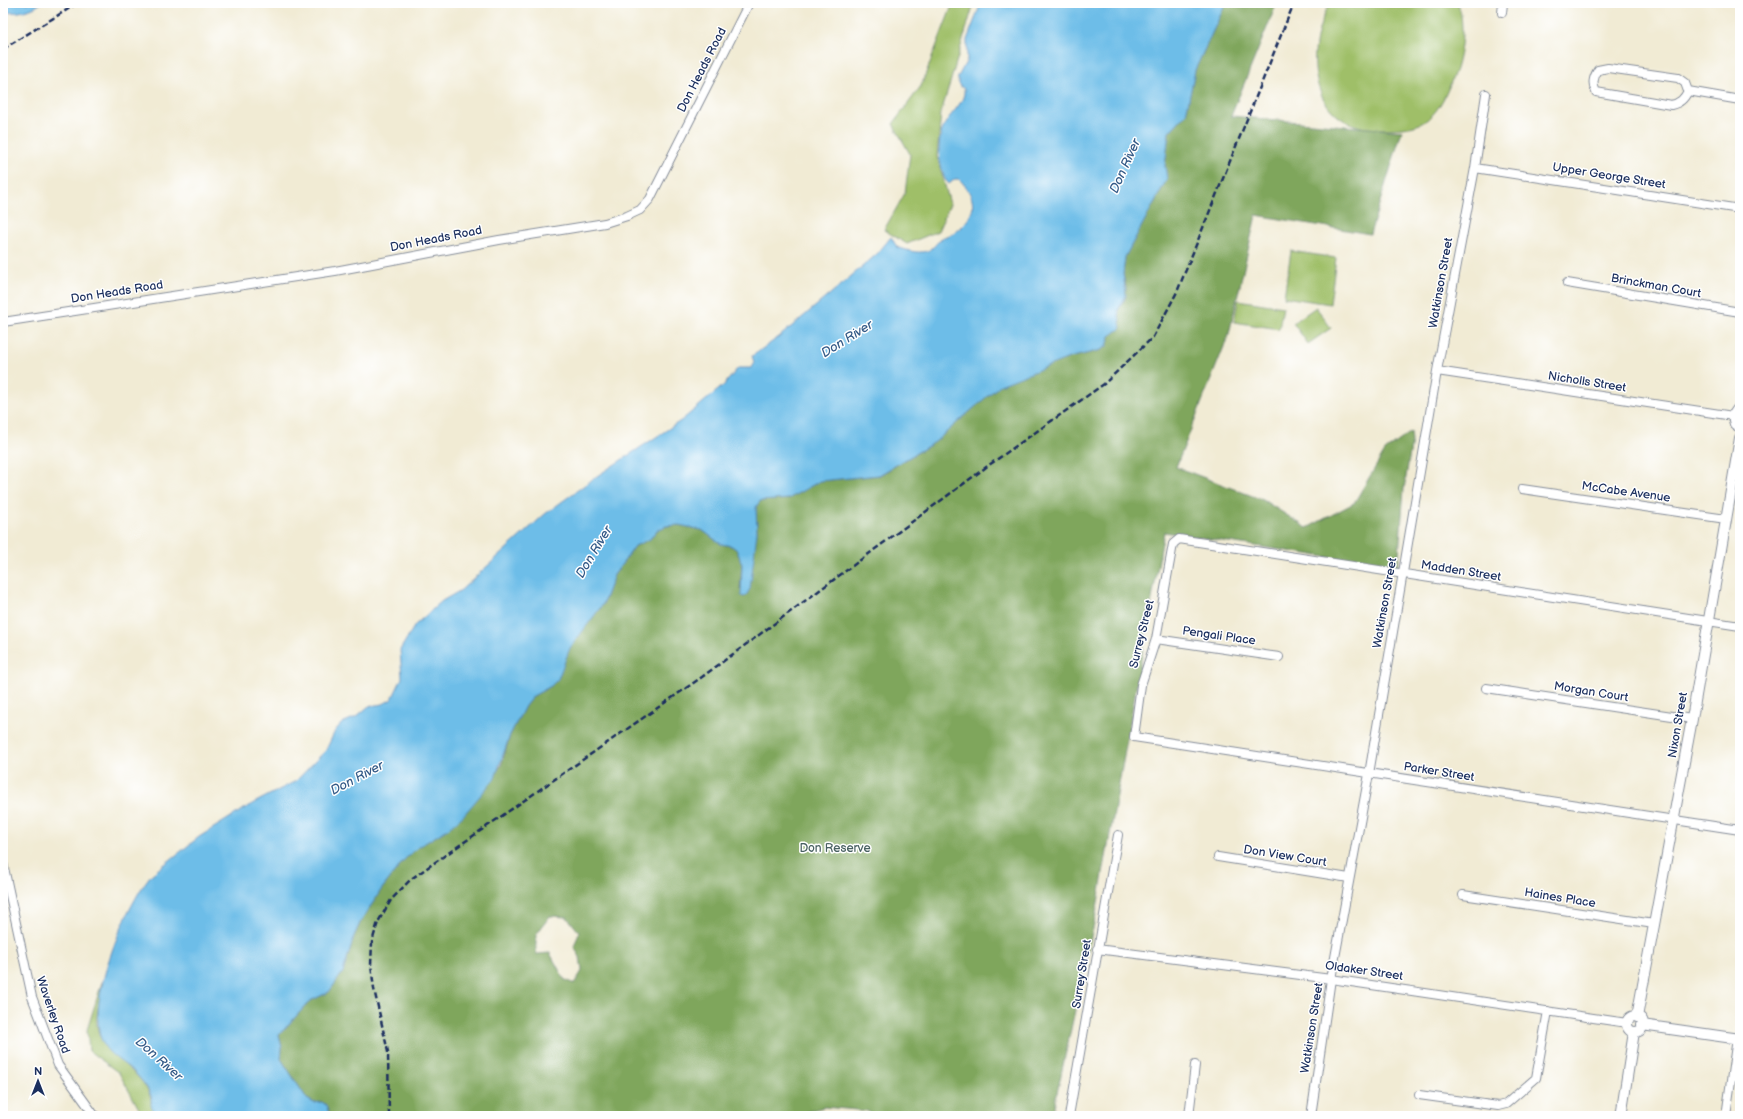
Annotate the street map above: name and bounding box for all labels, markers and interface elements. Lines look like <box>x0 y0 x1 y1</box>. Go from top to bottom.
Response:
street label: Don Heads Road <box>674 25 730 115</box>
water label: Don River <box>1106 135 1145 196</box>
street label: Upper George Street <box>1551 160 1667 192</box>
street label: Don Heads Road <box>389 223 483 255</box>
street label: Watkinson Street <box>1426 236 1456 329</box>
street label: Brinckman Court <box>1610 271 1703 301</box>
street label: Don Heads Road <box>70 277 164 307</box>
water label: Don River <box>818 316 877 361</box>
street label: Nicholls Street <box>1547 368 1627 396</box>
street label: McCabe Avenue <box>1581 478 1671 506</box>
water label: Don River <box>572 522 616 581</box>
street label: Watkinson Street <box>1370 556 1400 649</box>
street label: Madden Street <box>1420 557 1502 585</box>
street label: Surrey Street <box>1126 598 1158 670</box>
street label: Pengali Place <box>1181 623 1257 649</box>
street label: Morgan Court <box>1553 679 1630 705</box>
street label: Nixon Street <box>1665 691 1691 759</box>
water label: Don River <box>328 757 387 799</box>
street label: Parker Street <box>1403 759 1476 785</box>
park label: Don Reserve <box>799 841 871 856</box>
street label: Don View Court <box>1242 842 1328 870</box>
street label: Haines Place <box>1523 885 1597 911</box>
street label: Surrey Street <box>1069 938 1095 1010</box>
street label: Oldaker Street <box>1324 958 1404 984</box>
street label: Waverley Road <box>33 974 73 1056</box>
street label: Watkinson Street <box>1297 981 1327 1074</box>
water label: Don River <box>132 1034 187 1085</box>
north arrow <box>18 1061 58 1101</box>
text: N <box>34 1065 42 1078</box>

